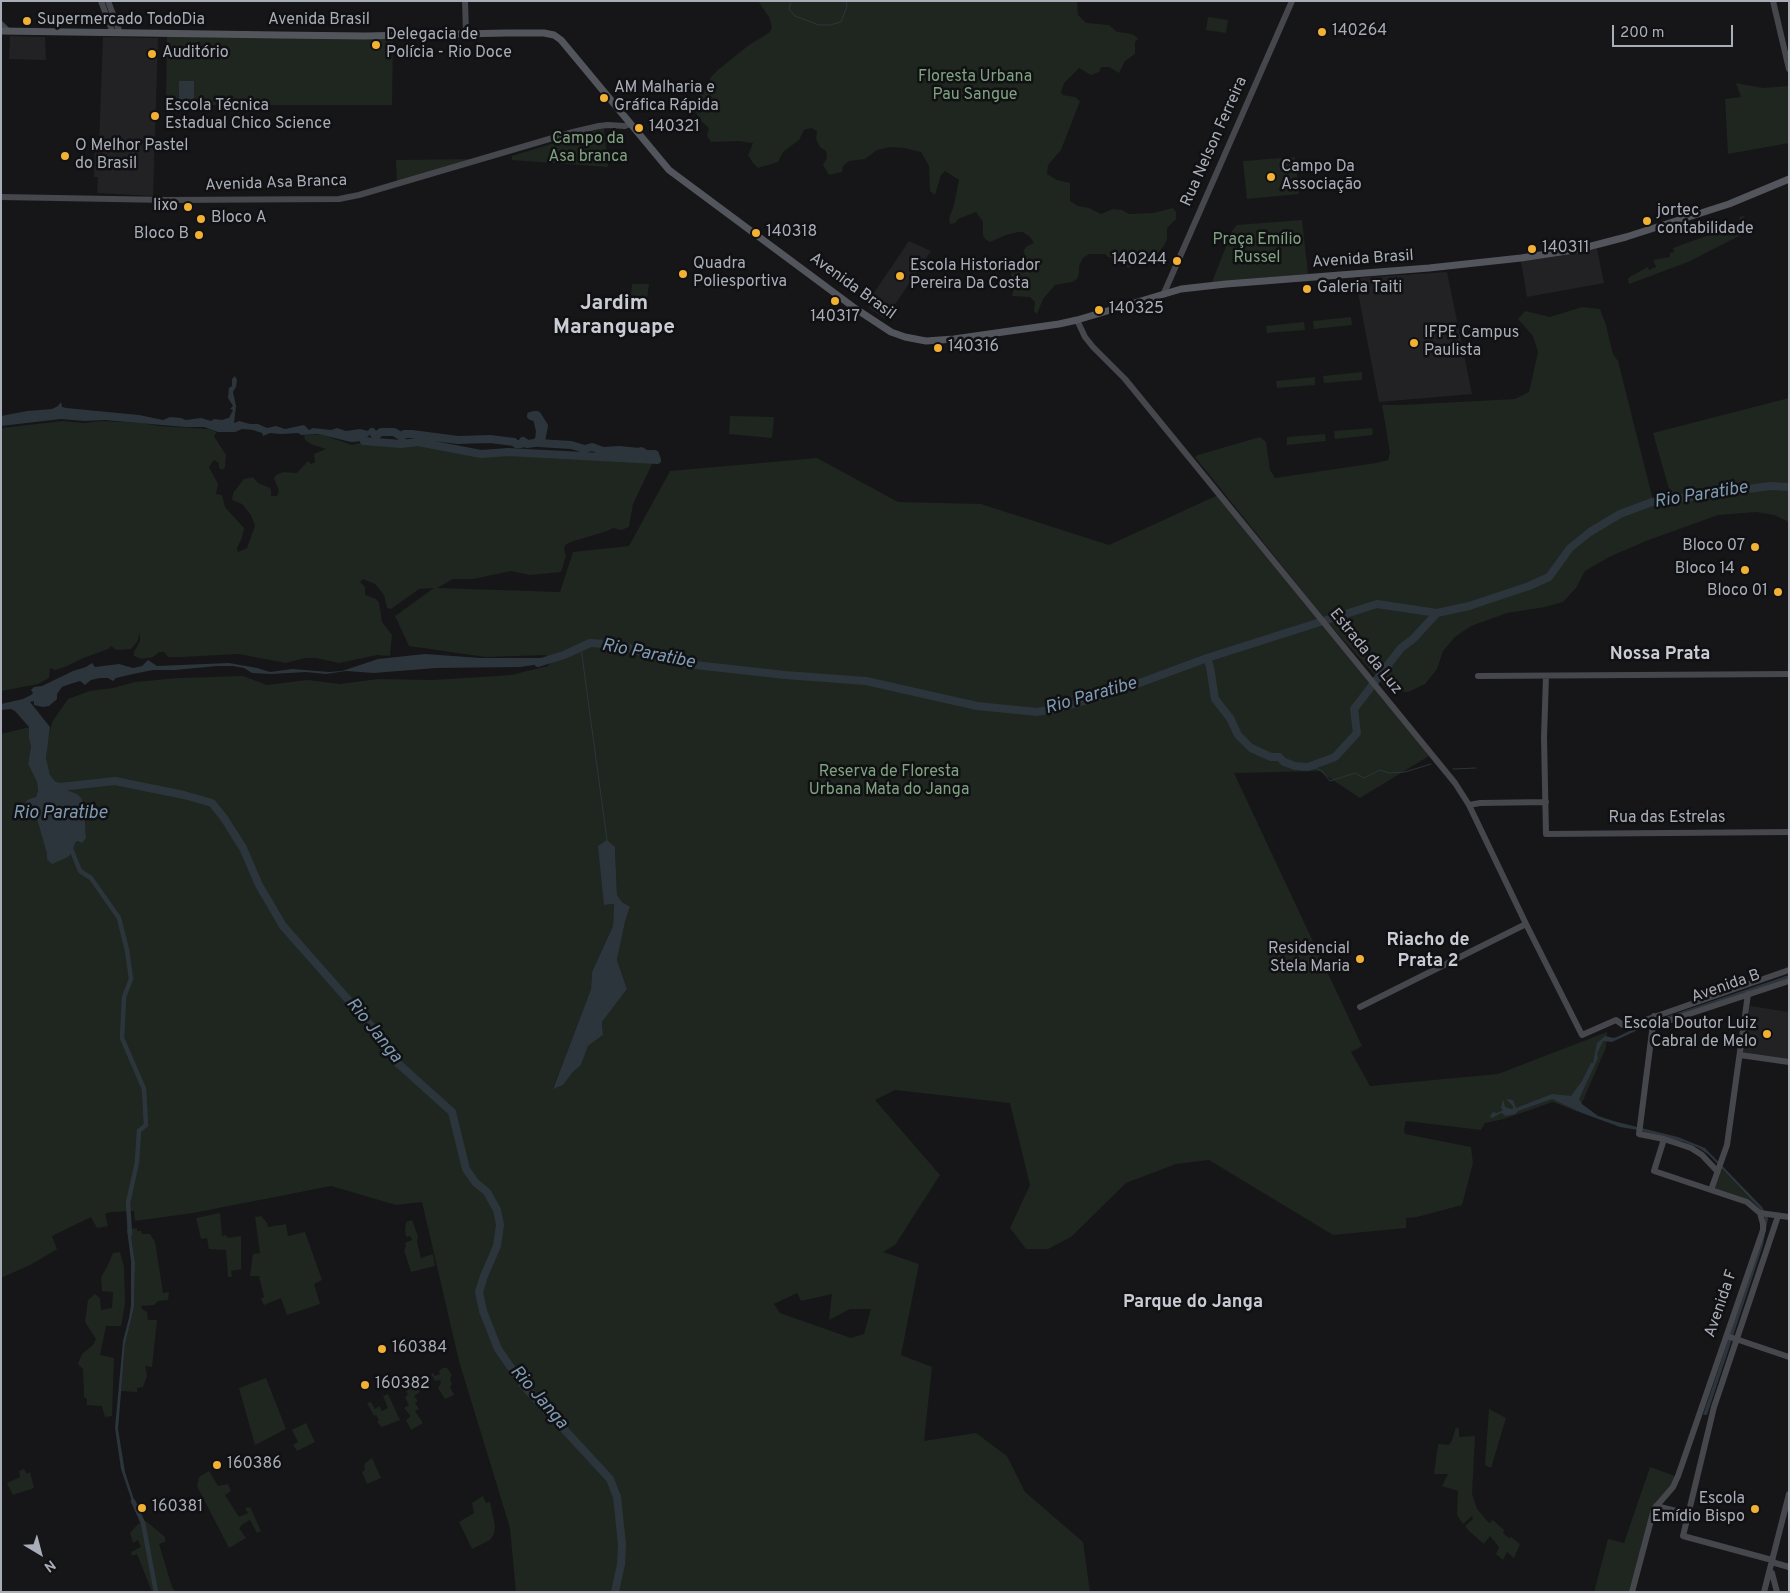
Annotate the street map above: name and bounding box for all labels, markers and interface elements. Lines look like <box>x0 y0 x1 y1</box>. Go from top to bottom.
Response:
place label: Supermercado TodoDia <box>37 11 205 31</box>
street label: Avenida Brasil <box>268 11 370 31</box>
marker: Supermercado TodoDia <box>21 15 33 27</box>
scale bar <box>1615 15 1736 47</box>
place label: 140264 <box>1332 22 1387 42</box>
text: 200 m <box>1620 24 1665 43</box>
place label: Delegacia de Polícia - Rio Doce <box>386 26 512 64</box>
marker: 140264 <box>1316 26 1328 38</box>
marker: Delegacia de Polícia - Rio Doce <box>370 39 382 51</box>
place label: Auditório <box>162 44 229 64</box>
marker: Auditório <box>146 48 158 60</box>
park label: Floresta Urbana Pau Sangue <box>918 68 1032 106</box>
street label: Rua Nelson Ferreira <box>1178 74 1252 210</box>
place label: AM Malharia e Gráfica Rápida <box>614 79 719 117</box>
marker: AM Malharia e Gráfica Rápida <box>598 92 610 104</box>
place label: Escola Técnica Estadual Chico Science <box>165 97 331 135</box>
marker: Escola Técnica Estadual Chico Science <box>149 110 161 122</box>
place label: 140321 <box>649 118 700 138</box>
marker: 140321 <box>633 122 645 134</box>
park label: Campo da Asa branca <box>548 130 628 168</box>
place label: O Melhor Pastel do Brasil <box>75 137 188 175</box>
marker: O Melhor Pastel do Brasil <box>59 150 71 162</box>
place label: Campo Da Associação <box>1281 158 1362 196</box>
marker: Campo Da Associação <box>1265 171 1277 183</box>
street label: Avenida Asa Branca <box>205 172 347 196</box>
place label: lixo <box>153 197 178 217</box>
marker: lixo <box>182 201 194 213</box>
place label: jortec contabilidade <box>1657 202 1754 240</box>
place label: Bloco A <box>211 209 267 229</box>
marker: Bloco A <box>195 213 207 225</box>
marker: jortec contabilidade <box>1641 215 1653 227</box>
place label: 140318 <box>766 223 817 243</box>
place label: Bloco B <box>134 225 189 245</box>
marker: 140318 <box>750 227 762 239</box>
marker: Bloco B <box>193 229 205 241</box>
park label: Praça Emílio Russel <box>1213 231 1301 269</box>
place label: 140311 <box>1542 239 1589 259</box>
marker: 140311 <box>1526 243 1538 255</box>
street label: Avenida Brasil <box>1312 247 1414 273</box>
street label: Avenida Brasil <box>805 249 899 325</box>
place label: 140244 <box>1112 251 1167 271</box>
place label: Quadra Poliesportiva <box>693 255 787 293</box>
marker: 140244 <box>1171 255 1183 267</box>
place label: Escola Historiador Pereira Da Costa <box>910 257 1040 295</box>
marker: Quadra Poliesportiva <box>677 268 689 280</box>
marker: Escola Historiador Pereira Da Costa <box>894 270 906 282</box>
place label: Galeria Taiti <box>1317 279 1402 299</box>
marker: Galeria Taiti <box>1301 283 1313 295</box>
district label: Jardim Maranguape <box>553 292 675 342</box>
marker: 140317 <box>829 295 841 307</box>
place label: 140325 <box>1109 300 1164 320</box>
marker: 140325 <box>1093 304 1105 316</box>
place label: 140317 <box>810 308 860 328</box>
place label: IFPE Campus Paulista <box>1424 324 1519 362</box>
marker: IFPE Campus Paulista <box>1408 337 1420 349</box>
place label: 140316 <box>948 338 999 358</box>
marker: 140316 <box>932 342 944 354</box>
water label: Rio Paratibe <box>1653 478 1749 514</box>
place label: Bloco 07 <box>1682 537 1745 557</box>
marker: Bloco 07 <box>1749 541 1761 553</box>
place label: Bloco 14 <box>1675 560 1735 580</box>
marker: Bloco 14 <box>1739 564 1751 576</box>
place label: Bloco 01 <box>1707 582 1768 602</box>
marker: Bloco 01 <box>1772 586 1784 598</box>
street label: Estrada da Luz <box>1325 605 1405 699</box>
water label: Rio Paratibe <box>600 635 696 675</box>
district label: Nossa Prata <box>1610 644 1710 666</box>
water label: Rio Paratibe <box>1043 674 1139 720</box>
park label: Reserva de Floresta Urbana Mata do Janga <box>809 763 969 801</box>
water label: Rio Paratibe <box>13 803 107 825</box>
street label: Rua das Estrelas <box>1609 809 1725 829</box>
district label: Riacho de Prata 2 <box>1386 930 1470 972</box>
place label: Residencial Stela Maria <box>1268 940 1350 978</box>
marker: Residencial Stela Maria <box>1354 953 1366 965</box>
street label: Avenida B <box>1689 966 1763 1008</box>
water label: Rio Janga <box>340 994 406 1068</box>
place label: Escola Doutor Luiz Cabral de Melo <box>1623 1015 1757 1053</box>
marker: Escola Doutor Luiz Cabral de Melo <box>1761 1028 1773 1040</box>
street label: Avenida F <box>1701 1268 1743 1340</box>
district label: Parque do Janga <box>1123 1292 1263 1314</box>
place label: 160384 <box>392 1339 447 1359</box>
marker: 160384 <box>376 1343 388 1355</box>
water label: Rio Janga <box>505 1362 571 1434</box>
place label: 160382 <box>375 1375 430 1395</box>
marker: 160382 <box>359 1379 371 1391</box>
place label: 160386 <box>227 1455 282 1475</box>
marker: 160386 <box>211 1459 223 1471</box>
place label: Escola Emídio Bispo <box>1652 1490 1745 1528</box>
place label: 160381 <box>152 1498 203 1518</box>
marker: 160381 <box>136 1502 148 1514</box>
marker: Escola Emídio Bispo <box>1749 1503 1761 1515</box>
north arrow <box>15 1528 65 1578</box>
text: N <box>40 1556 58 1575</box>

